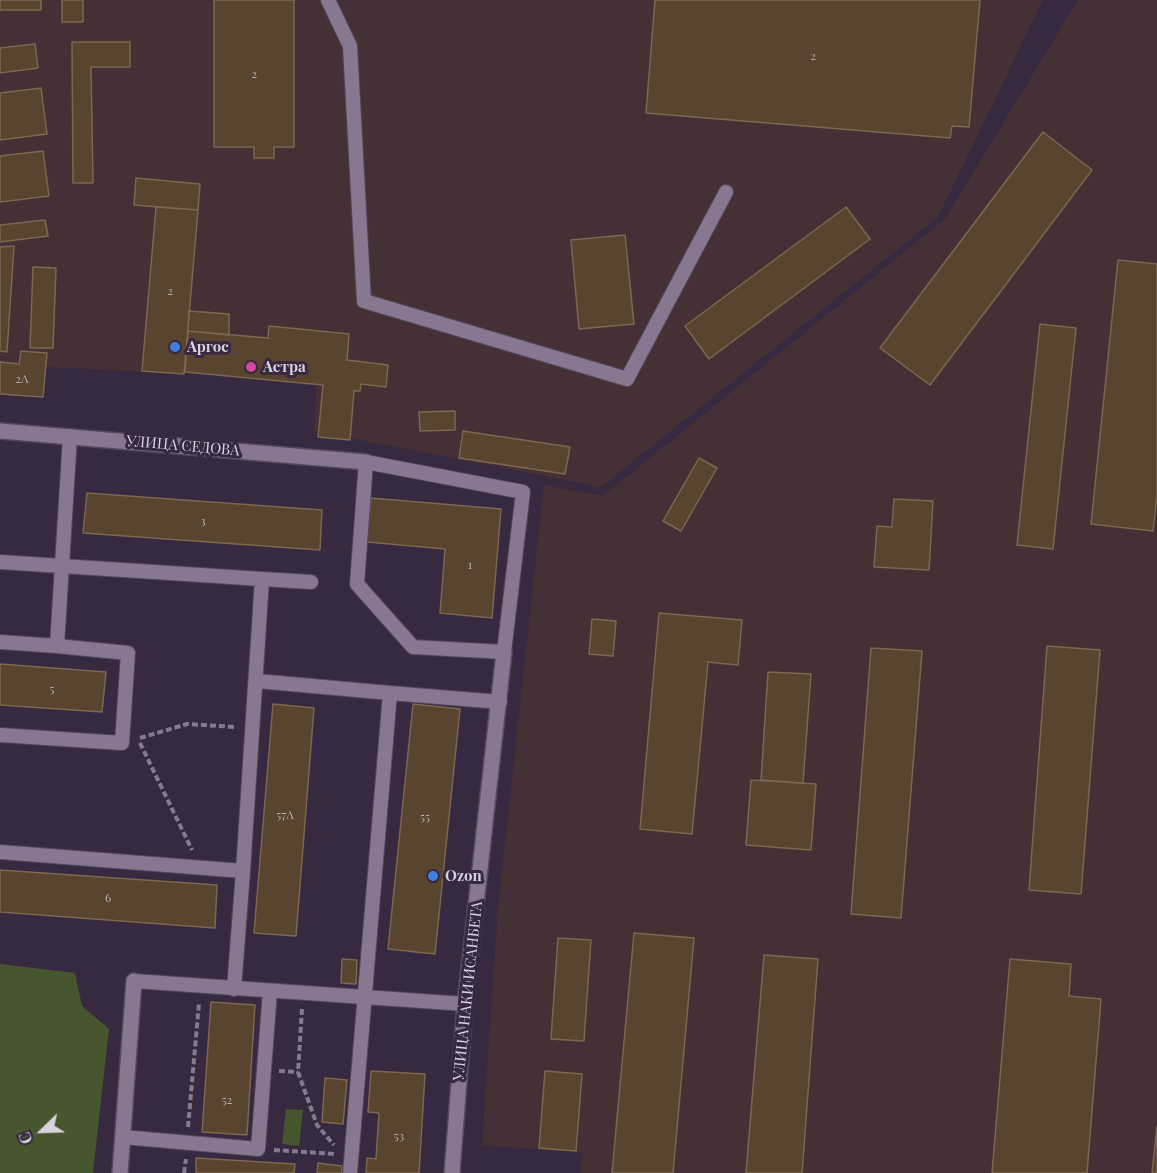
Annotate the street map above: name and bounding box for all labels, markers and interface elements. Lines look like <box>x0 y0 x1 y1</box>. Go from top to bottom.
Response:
house number: 2 <box>810 49 816 63</box>
house number: 2 <box>251 67 257 81</box>
house number: 2 <box>167 284 173 298</box>
place label: Аргос <box>187 338 229 356</box>
marker: Аргос <box>168 340 182 354</box>
place label: Астра <box>263 358 306 376</box>
marker: Астра <box>244 360 258 374</box>
house number: 2А <box>15 372 29 386</box>
street label: УЛИЦА СЕДОВА <box>126 432 240 460</box>
house number: 3 <box>200 514 206 528</box>
house number: 1 <box>468 558 472 572</box>
house number: 5 <box>50 682 54 696</box>
house number: 57А <box>276 808 294 822</box>
house number: 55 <box>420 810 430 824</box>
place label: Ozon <box>445 867 482 885</box>
marker: Ozon <box>426 869 440 883</box>
house number: 6 <box>105 891 111 905</box>
street label: УЛИЦА НАКИ ИСАНБЕТА <box>450 900 486 1082</box>
house number: 52 <box>222 1093 232 1107</box>
north arrow <box>12 1101 72 1161</box>
text: С <box>13 1129 37 1148</box>
house number: 53 <box>394 1129 404 1143</box>

